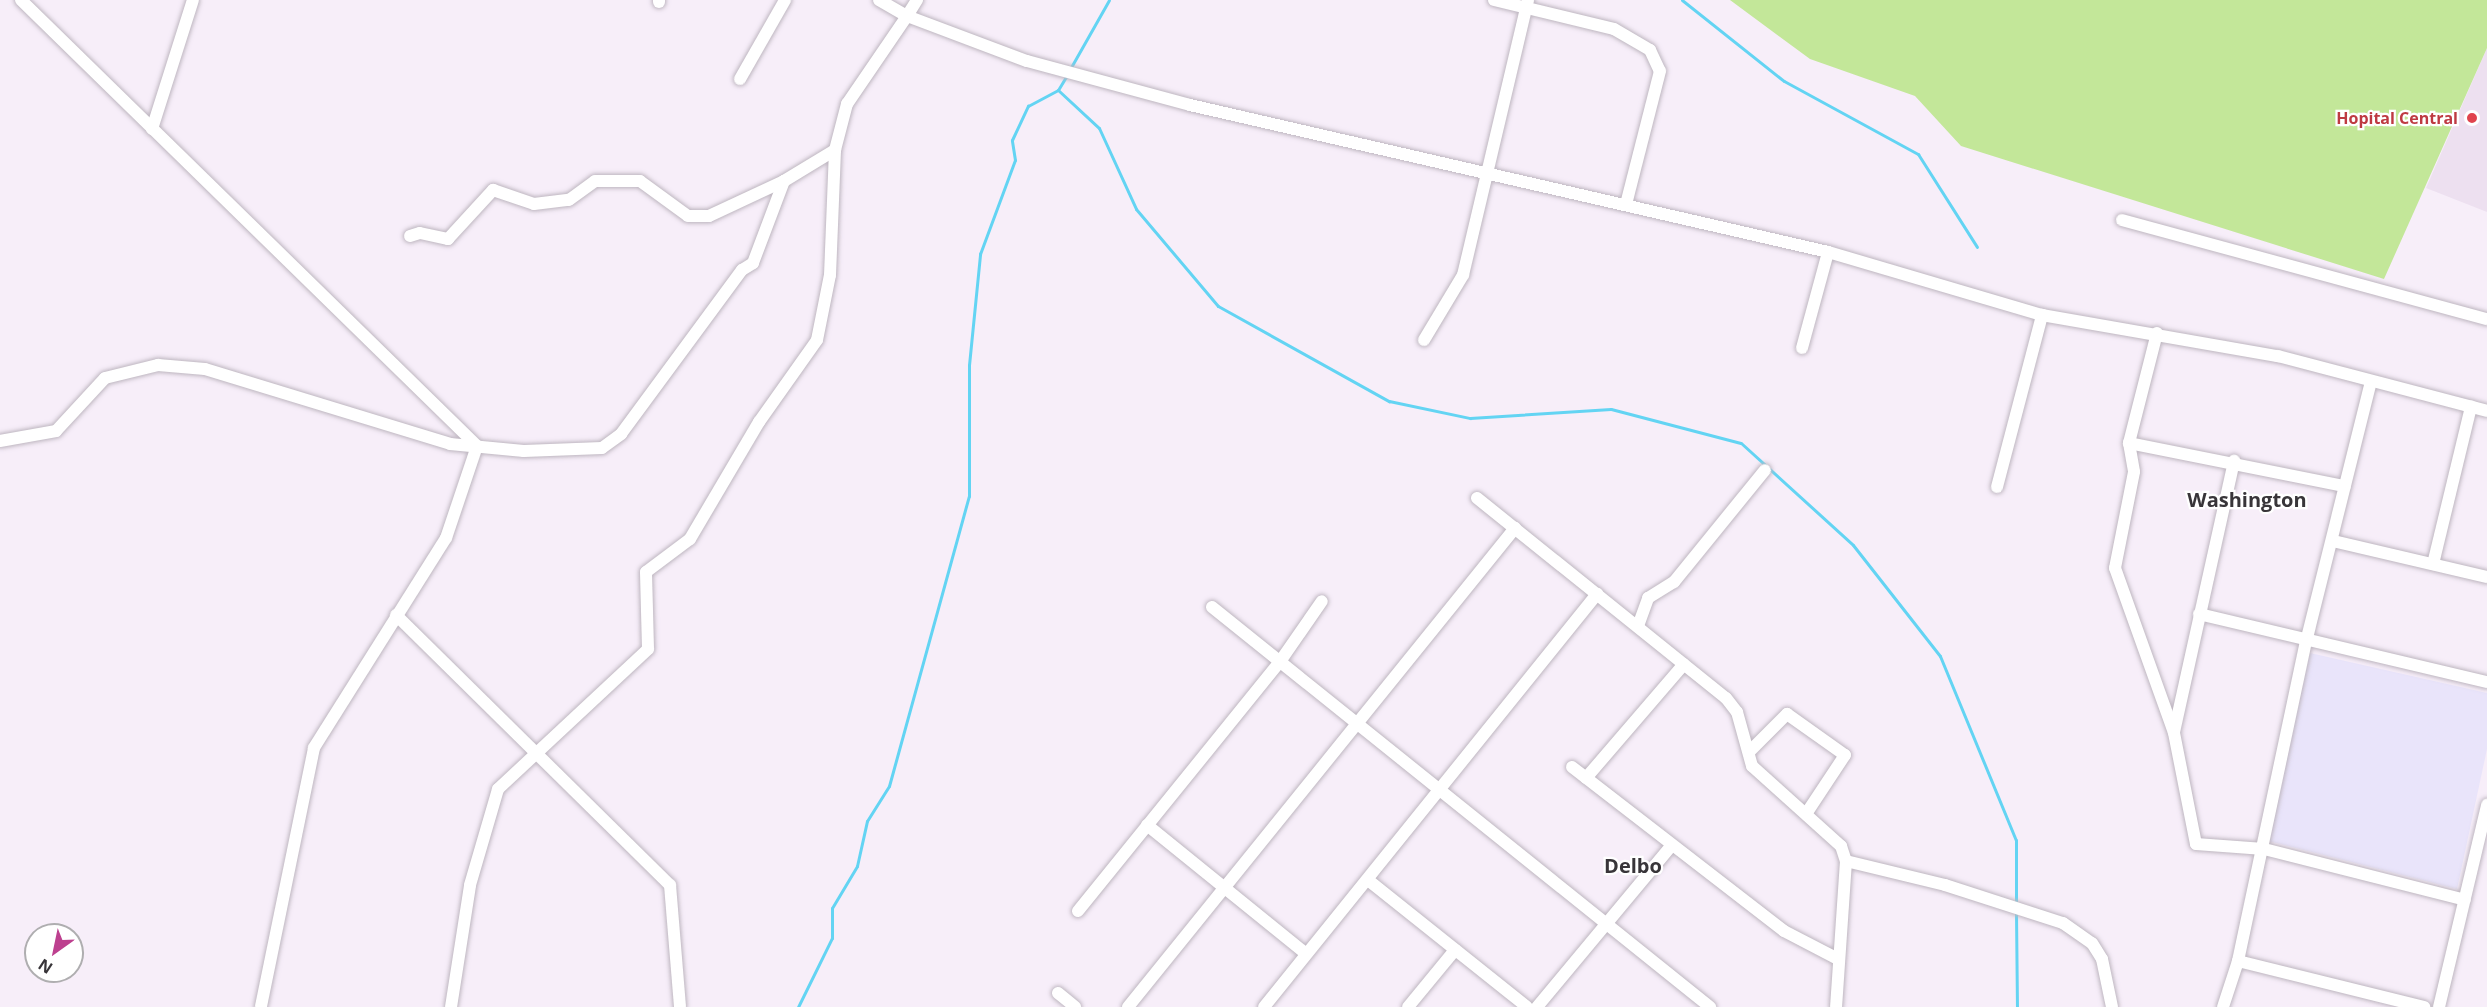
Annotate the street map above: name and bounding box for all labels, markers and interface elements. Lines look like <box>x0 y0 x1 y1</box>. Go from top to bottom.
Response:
place label: Hopital Central <box>2336 108 2458 128</box>
marker: Hopital Central <box>2463 109 2481 127</box>
district label: Washington <box>2187 487 2307 511</box>
district label: Delbo <box>1604 853 1662 877</box>
north arrow <box>24 923 84 983</box>
text: N <box>34 954 57 979</box>

